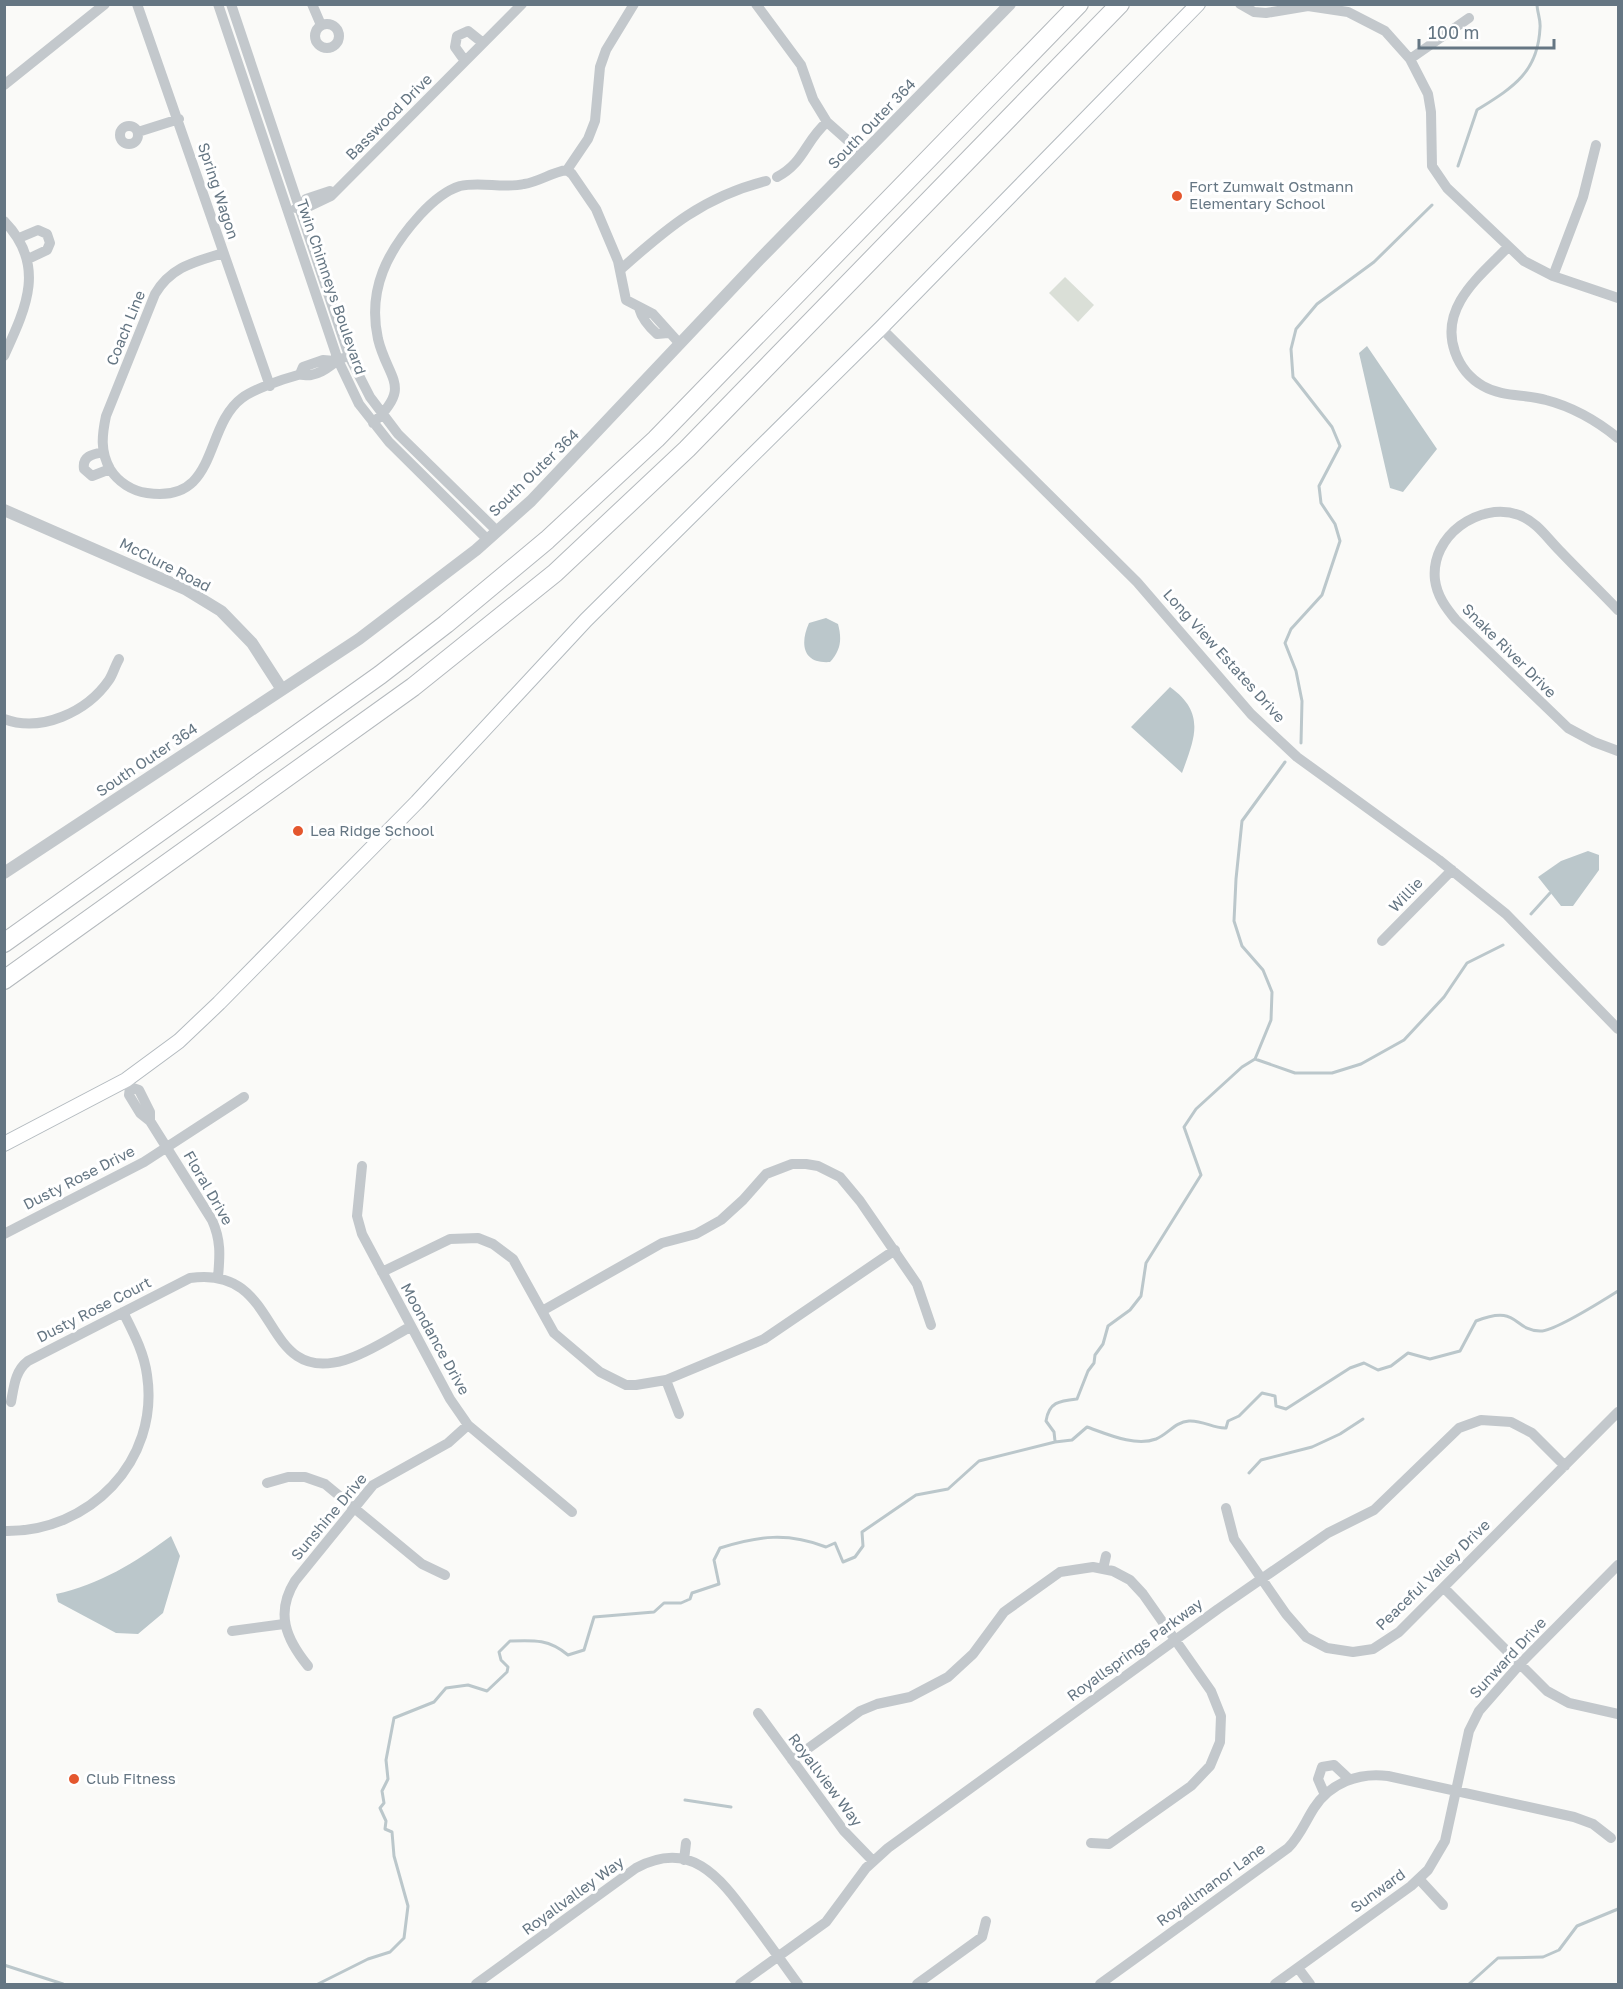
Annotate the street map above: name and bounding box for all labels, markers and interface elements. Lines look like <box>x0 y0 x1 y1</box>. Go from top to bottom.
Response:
scale bar <box>1419 12 1554 50</box>
text: 100 m <box>1428 21 1479 43</box>
street label: Basswood Drive <box>341 69 435 163</box>
street label: South Outer 364 <box>824 75 919 172</box>
street label: Spring Wagon <box>195 140 243 241</box>
place label: Fort Zumwalt Ostmann Elementary School <box>1189 177 1353 212</box>
marker: Fort Zumwalt Ostmann Elementary School <box>1170 189 1184 203</box>
street label: Twin Chimneys Boulevard <box>293 197 370 377</box>
street label: Coach Line <box>102 287 148 368</box>
street label: South Outer 364 <box>485 425 582 520</box>
street label: McClure Road <box>117 533 214 595</box>
street label: Long View Estates Drive <box>1160 585 1290 726</box>
street label: Snake River Drive <box>1459 599 1561 701</box>
street label: South Outer 364 <box>92 719 200 800</box>
place label: Lea Ridge School <box>310 821 434 839</box>
marker: Lea Ridge School <box>291 824 305 838</box>
street label: Willie <box>1385 873 1426 915</box>
street label: Dusty Rose Drive <box>20 1141 138 1213</box>
street label: Floral Drive <box>180 1147 237 1228</box>
street label: Dusty Rose Court <box>33 1273 154 1346</box>
street label: Moondance Drive <box>398 1280 474 1398</box>
street label: Sunshine Drive <box>287 1469 370 1563</box>
street label: Peaceful Valley Drive <box>1372 1515 1493 1633</box>
street label: Royallsprings Parkway <box>1063 1594 1206 1704</box>
street label: Sunward Drive <box>1465 1613 1549 1701</box>
street label: Royallview Way <box>785 1729 867 1830</box>
place label: Club Fitness <box>86 1769 176 1787</box>
marker: Club Fitness <box>67 1772 81 1786</box>
street label: Royallmanor Lane <box>1153 1839 1268 1930</box>
street label: Royallvalley Way <box>518 1852 627 1938</box>
street label: Sunward <box>1347 1864 1408 1916</box>

